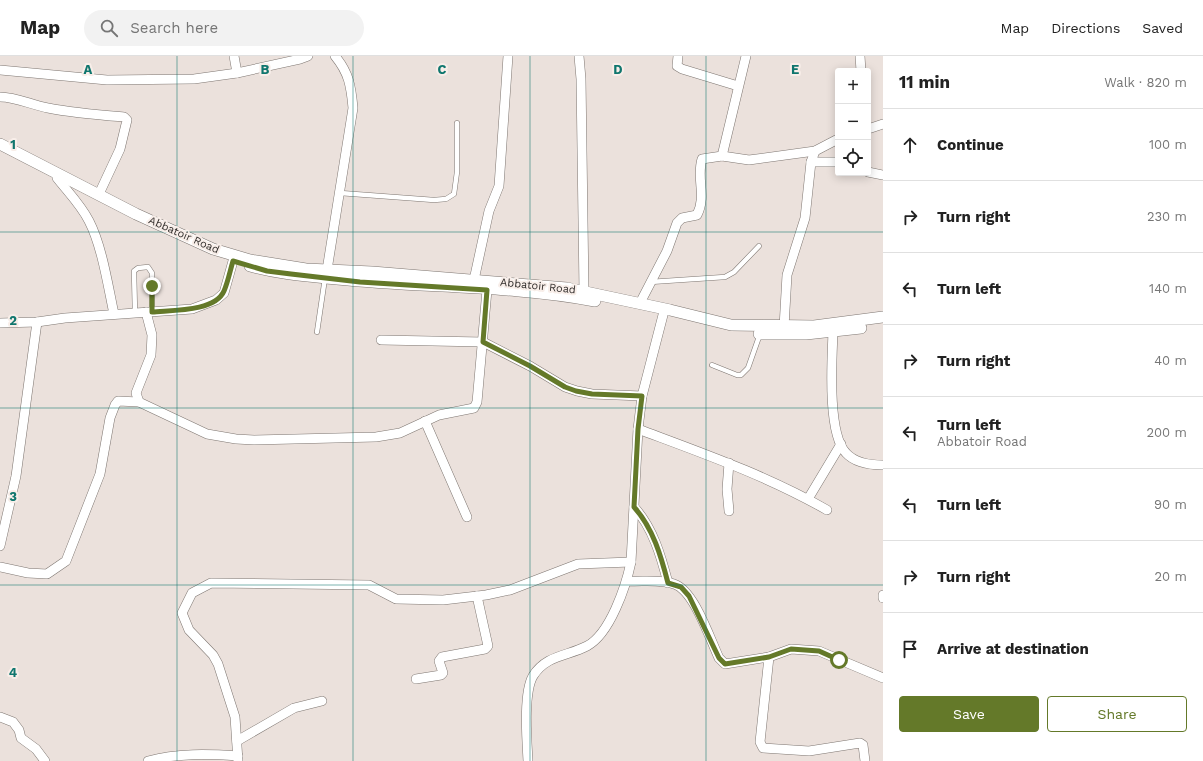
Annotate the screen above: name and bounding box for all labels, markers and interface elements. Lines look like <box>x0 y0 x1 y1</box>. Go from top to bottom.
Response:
search box <box>84 10 364 46</box>
text: Map <box>20 16 60 39</box>
icon: search <box>98 17 120 39</box>
text: Search here <box>130 19 218 37</box>
text: Map <box>1001 20 1029 36</box>
text: Directions <box>1051 20 1120 36</box>
text: Saved <box>1142 20 1183 36</box>
text: A <box>84 62 93 77</box>
text: B <box>261 62 270 77</box>
text: C <box>438 62 447 77</box>
text: D <box>613 62 623 77</box>
text: E <box>791 62 799 77</box>
map controls <box>835 68 871 176</box>
button: + <box>835 68 871 104</box>
text: 11 min <box>899 72 950 92</box>
text: Walk · 820 m <box>1104 75 1187 90</box>
button: − <box>835 104 871 140</box>
icon: ahead <box>899 134 921 156</box>
text: Continue <box>937 136 1004 154</box>
text: 1 <box>10 137 16 152</box>
text: 100 m <box>1149 137 1187 152</box>
button: locate <box>835 140 871 176</box>
icon: right <box>899 206 921 228</box>
text: Turn right <box>937 208 1010 226</box>
text: 230 m <box>1147 209 1187 224</box>
street label: Abbatoir Road <box>147 214 221 256</box>
street label: Abbatoir Road <box>500 276 576 296</box>
route end <box>143 277 161 295</box>
icon: left <box>899 278 921 300</box>
text: Turn left <box>937 280 1001 298</box>
text: 140 m <box>1149 281 1187 296</box>
text: 2 <box>9 313 17 328</box>
icon: right <box>899 350 921 372</box>
text: Turn right <box>937 352 1010 370</box>
text: 40 m <box>1154 353 1187 368</box>
text: Turn left <box>937 416 1001 434</box>
icon: left <box>899 422 921 444</box>
text: 200 m <box>1146 425 1187 440</box>
text: Abbatoir Road <box>937 434 1027 449</box>
text: 3 <box>9 489 17 504</box>
icon: left <box>899 494 921 516</box>
text: Turn left <box>937 496 1001 514</box>
text: 90 m <box>1154 497 1187 512</box>
icon: right <box>899 566 921 588</box>
text: Turn right <box>937 568 1010 586</box>
text: 20 m <box>1155 569 1187 584</box>
icon: arrive <box>899 638 921 660</box>
text: Arrive at destination <box>937 640 1089 658</box>
route start <box>830 651 848 669</box>
text: 4 <box>9 665 18 680</box>
button: Save <box>899 696 1039 732</box>
button: Share <box>1047 696 1187 732</box>

